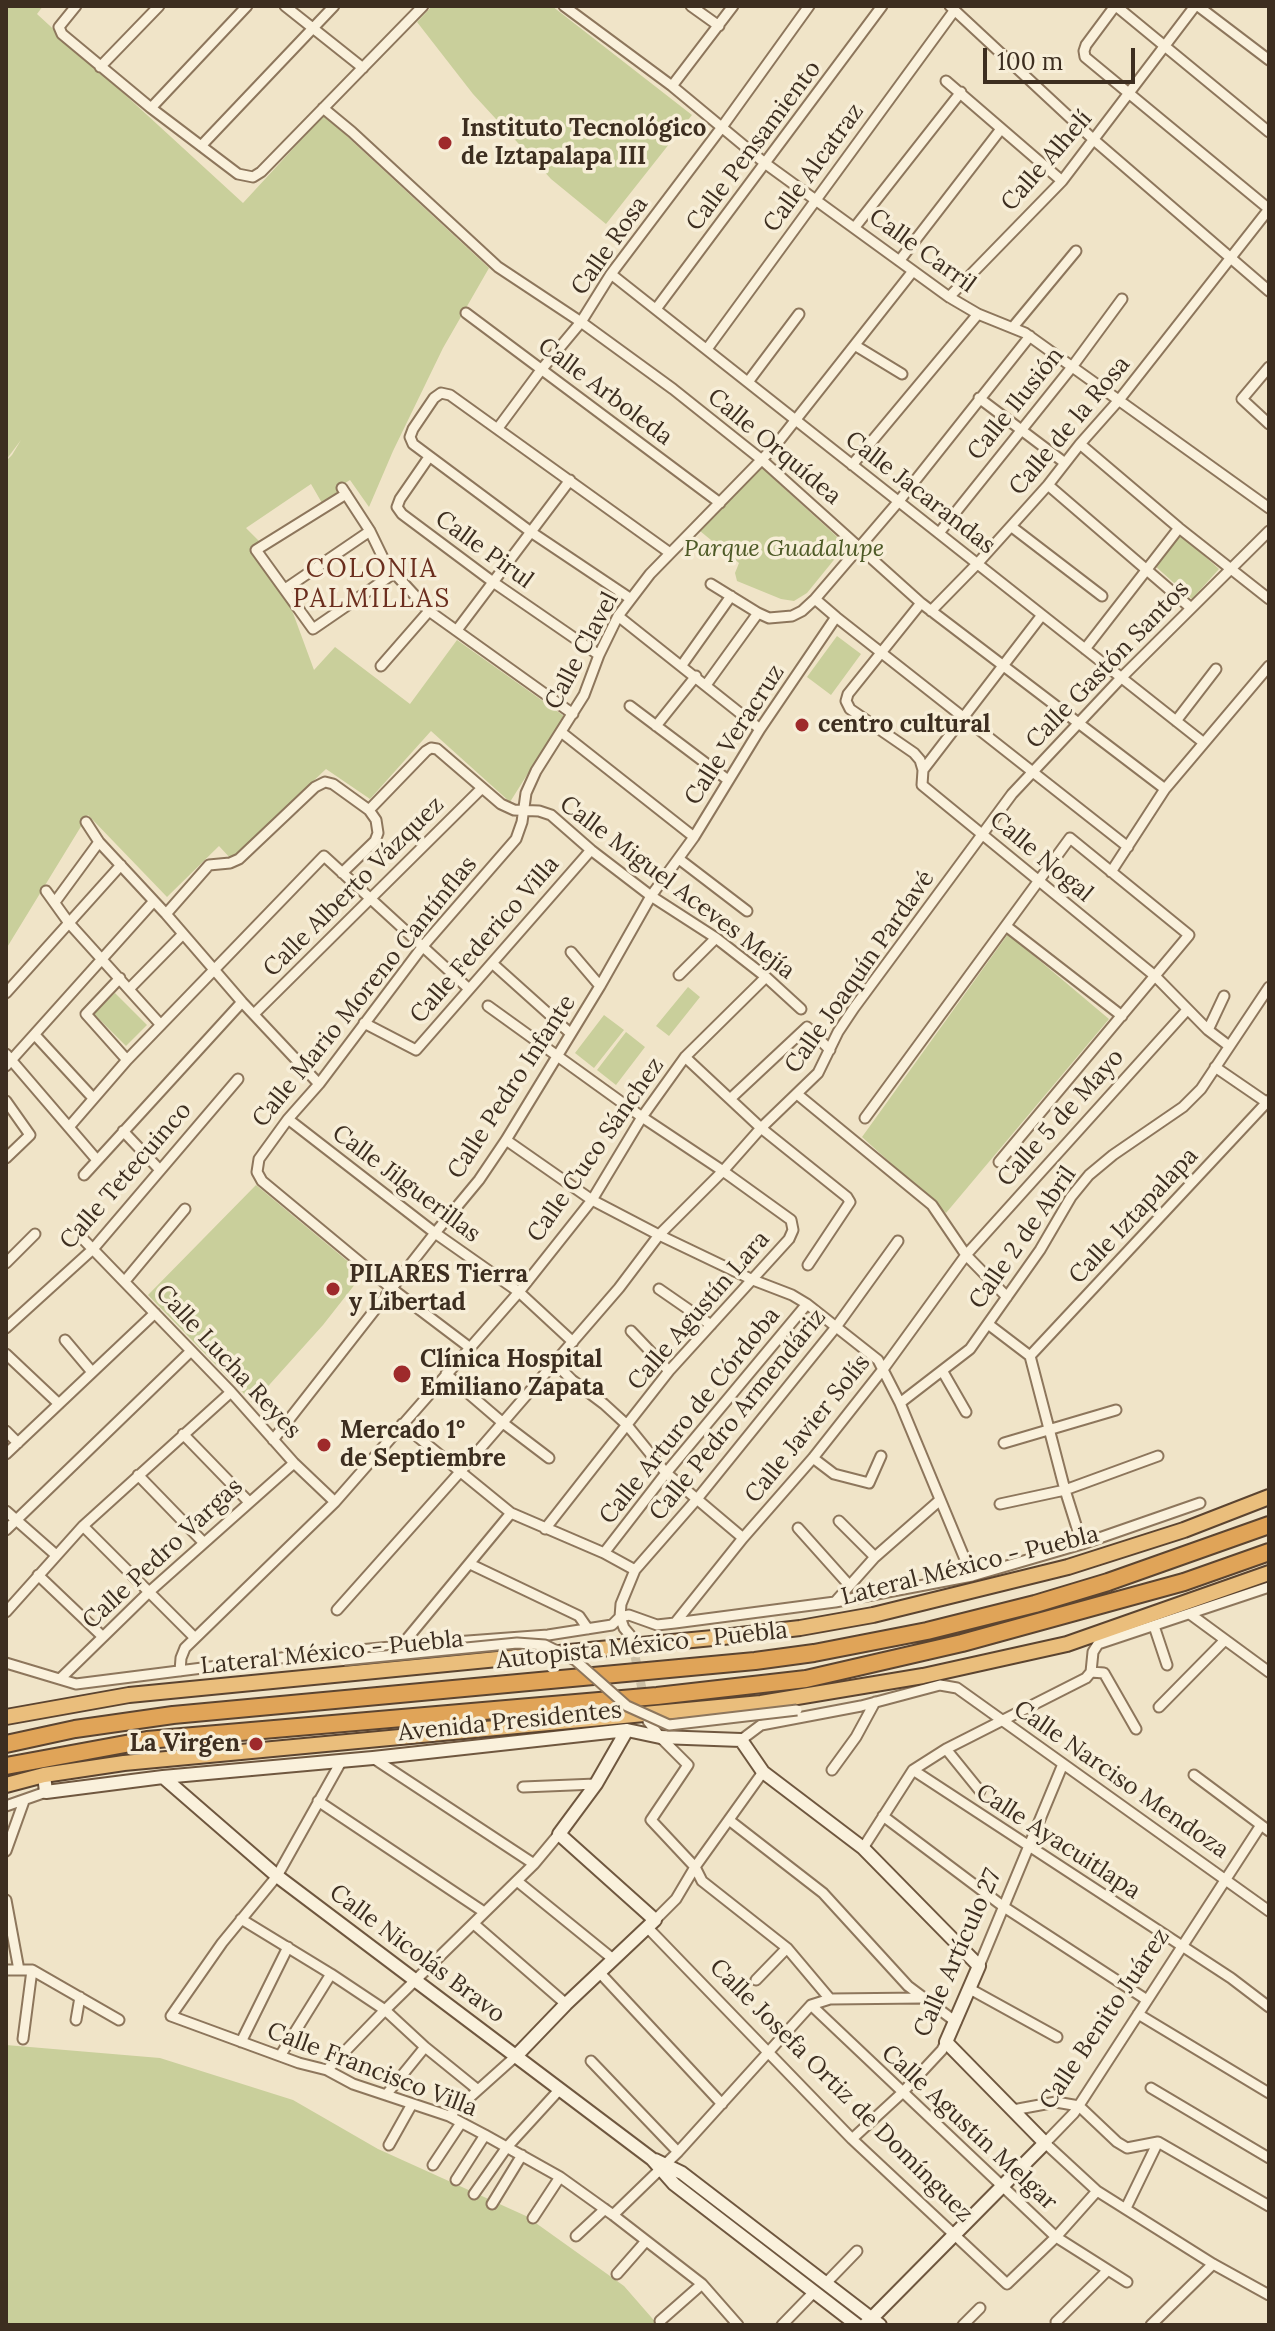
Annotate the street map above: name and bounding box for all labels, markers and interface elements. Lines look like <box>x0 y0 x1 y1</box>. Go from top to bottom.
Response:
scale bar <box>987 32 1139 82</box>
text: 100 m <box>997 46 1063 77</box>
street label: Calle Pensamiento <box>681 55 827 237</box>
street label: Calle Alcatraz <box>758 98 870 238</box>
street label: Calle Alhelí <box>996 105 1098 217</box>
place label: Instituto Tecnológico de Iztapalapa III <box>461 115 706 171</box>
marker: Instituto Tecnológico de Iztapalapa III <box>436 134 454 152</box>
street label: Calle Rosa <box>566 191 654 301</box>
street label: Calle Carril <box>863 203 981 299</box>
street label: Calle Arboleda <box>532 332 678 452</box>
street label: Calle Ilusión <box>962 342 1070 466</box>
street label: Calle de la Rosa <box>1003 351 1137 501</box>
street label: Calle Orquídea <box>701 383 847 511</box>
street label: Calle Jacarandas <box>839 425 1001 561</box>
street label: Calle Pirul <box>429 505 539 595</box>
park label: Parque Guadalupe <box>684 535 884 563</box>
district label: COLONIA PALMILLAS <box>293 554 451 616</box>
street label: Calle Gastón Santos <box>1020 575 1196 755</box>
street label: Calle Clavel <box>539 588 625 714</box>
street label: Calle Veracruz <box>679 659 791 811</box>
place label: centro cultural <box>818 711 991 739</box>
marker: centro cultural <box>793 716 811 734</box>
street label: Calle Miguel Aceves Mejía <box>554 790 800 986</box>
street label: Calle Alberto Vázquez <box>258 791 450 983</box>
street label: Calle Nogal <box>984 806 1098 908</box>
street label: Calle Federico Villa <box>405 850 565 1030</box>
street label: Calle Mario Moreno Cantínflas <box>247 851 483 1133</box>
street label: Calle Joaquín Pardavé <box>779 865 941 1079</box>
street label: Calle Pedro Infante <box>442 990 582 1184</box>
street label: Calle 5 de Mayo <box>992 1043 1130 1193</box>
street label: Calle Cuco Sánchez <box>522 1052 670 1248</box>
street label: Calle Tetecuinco <box>54 1096 198 1256</box>
street label: Calle Jilguerillas <box>326 1119 486 1249</box>
street label: Calle Iztapalapa <box>1064 1142 1204 1290</box>
street label: Calle 2 de Abril <box>963 1161 1083 1315</box>
street label: Calle Agustín Lara <box>622 1225 776 1397</box>
place label: PILARES Tierra y Libertad <box>349 1261 528 1317</box>
street label: Calle Lucha Reyes <box>149 1279 307 1445</box>
marker: PILARES Tierra y Libertad <box>324 1280 342 1298</box>
street label: Calle Arturo de Córdoba <box>594 1302 786 1530</box>
street label: Calle Pedro Armendáriz <box>644 1303 832 1527</box>
place label: Clínica Hospital Emiliano Zapata <box>420 1346 604 1402</box>
street label: Calle Javier Solís <box>739 1349 877 1509</box>
marker: Clínica Hospital Emiliano Zapata <box>391 1363 413 1385</box>
place label: Mercado 1° de Septiembre <box>340 1417 506 1473</box>
marker: Mercado 1° de Septiembre <box>315 1436 333 1454</box>
street label: Calle Pedro Vargas <box>77 1472 249 1636</box>
street label: Lateral México - Puebla <box>838 1520 1102 1612</box>
street label: Autopista México - Puebla <box>495 1616 789 1676</box>
street label: Lateral México - Puebla <box>199 1625 465 1681</box>
street label: Calle Narciso Mendoza <box>1008 1695 1234 1865</box>
street label: Avenida Presidentes <box>397 1696 623 1748</box>
place label: La Virgen <box>130 1730 240 1758</box>
marker: La Virgen <box>247 1735 265 1753</box>
street label: Calle Ayacuitlapa <box>970 1778 1146 1906</box>
street label: Calle Artículo 27 <box>908 1864 1008 2042</box>
street label: Calle Nicolás Bravo <box>323 1879 511 2029</box>
street label: Calle Benito Juárez <box>1034 1923 1176 2115</box>
street label: Calle Josefa Ortiz de Domínguez <box>703 1953 979 2229</box>
street label: Calle Francisco Villa <box>263 2017 481 2123</box>
street label: Calle Agustín Melgar <box>875 2039 1063 2217</box>

